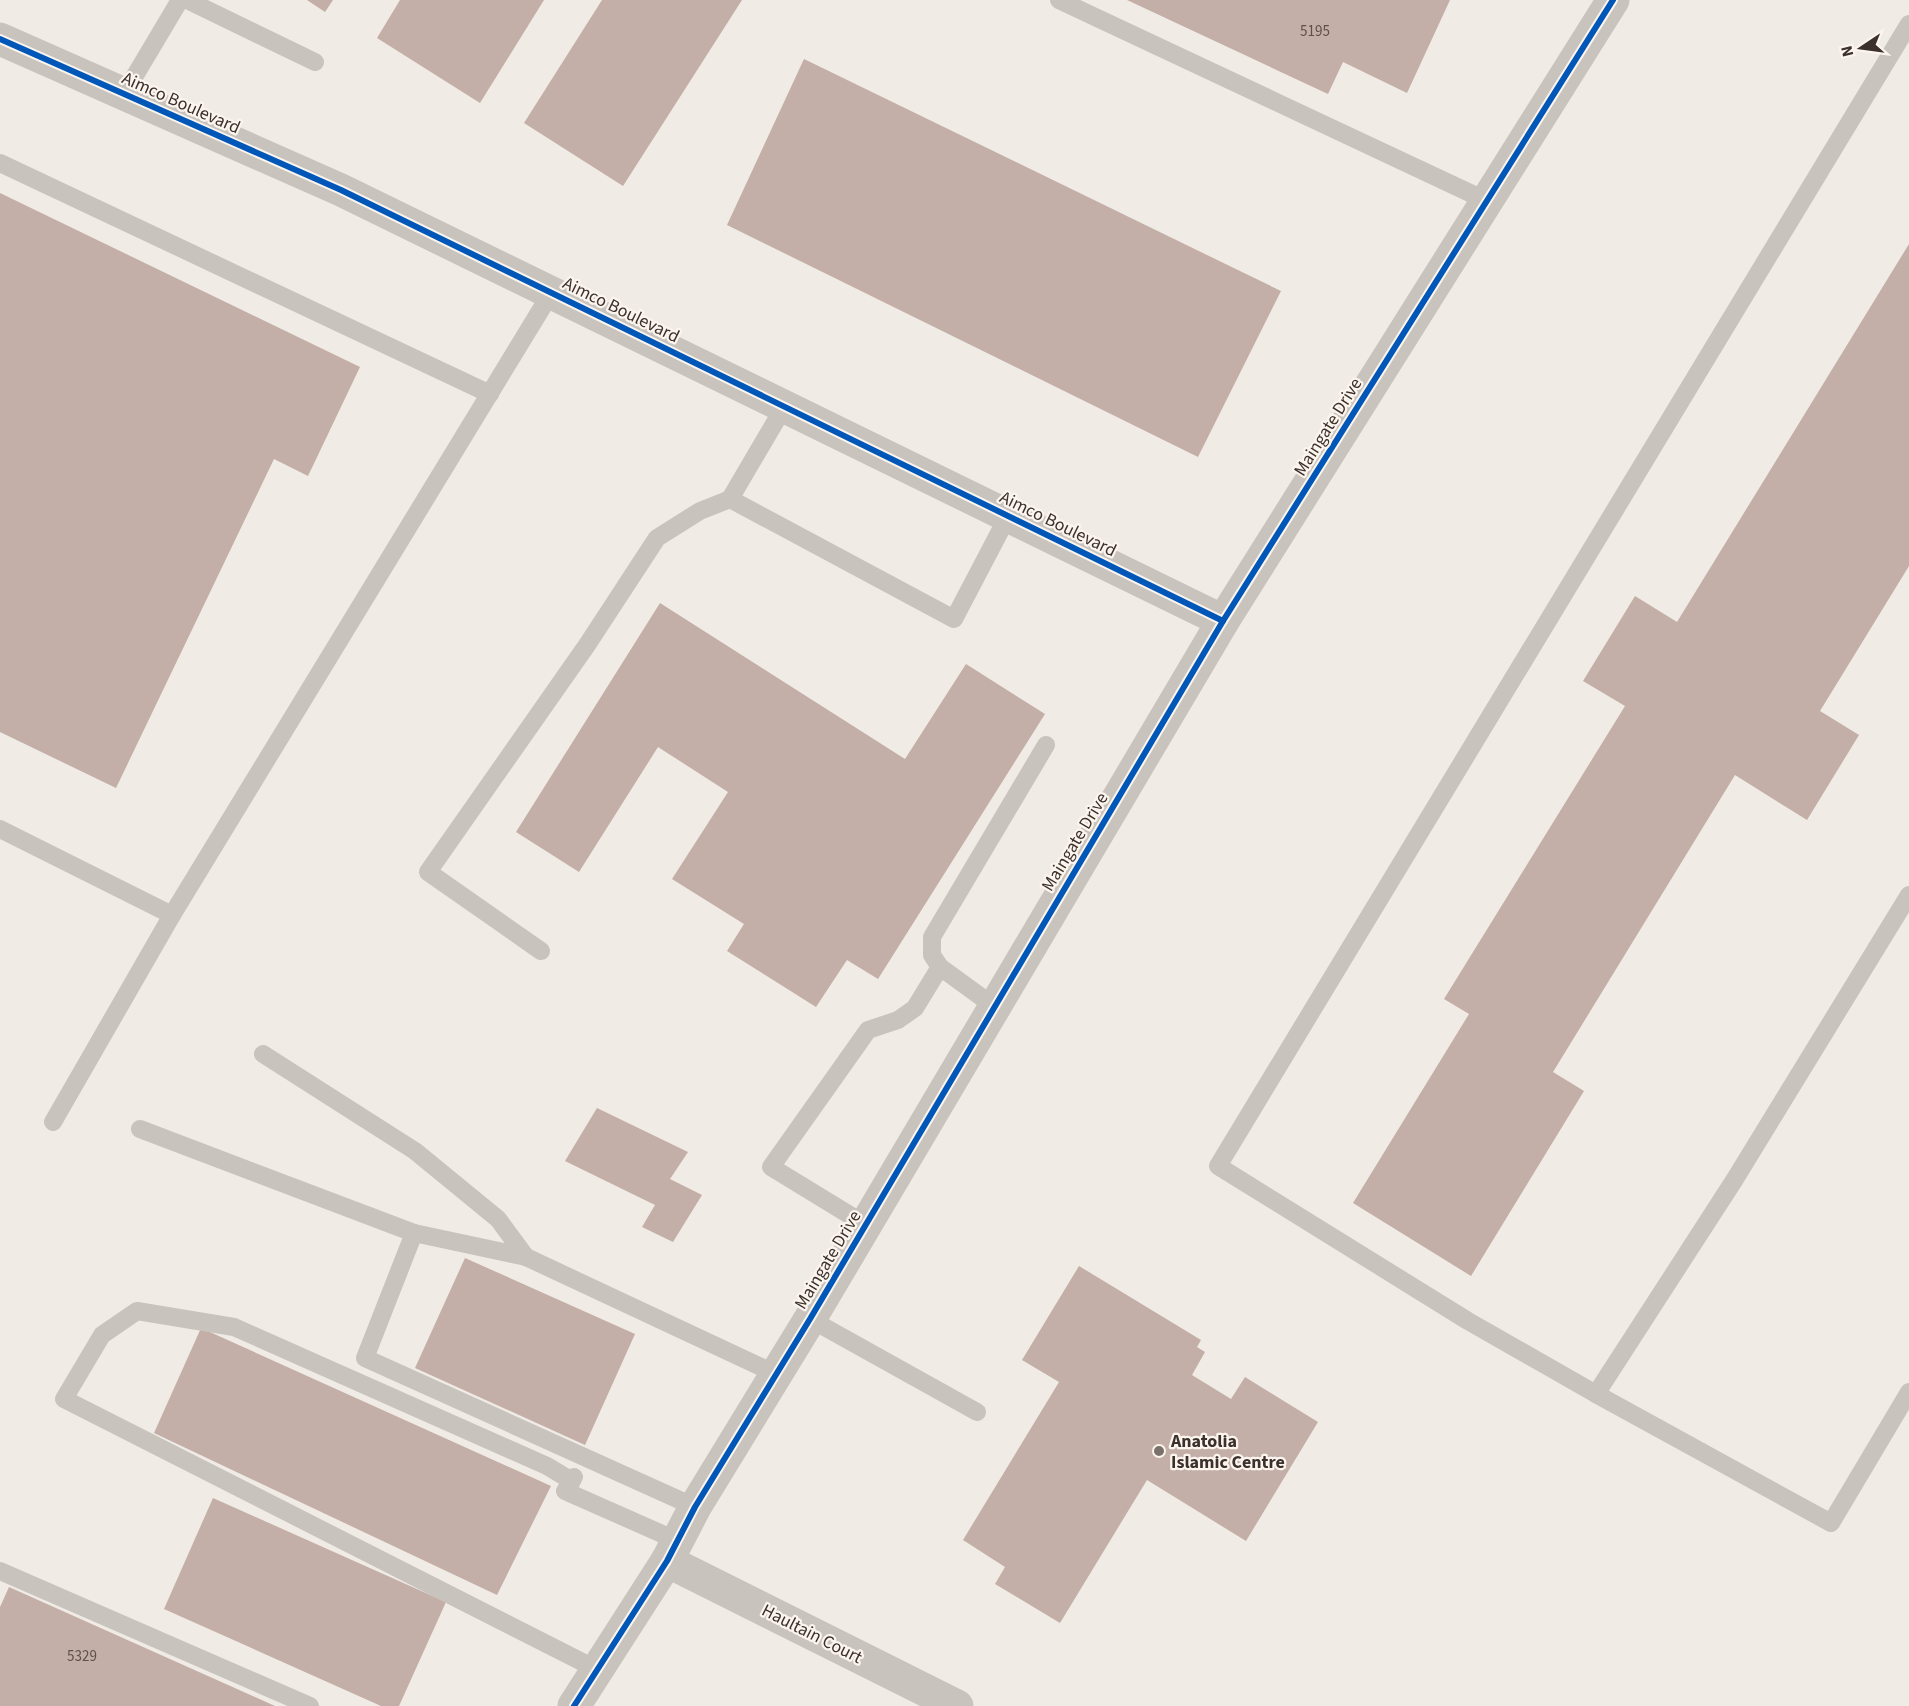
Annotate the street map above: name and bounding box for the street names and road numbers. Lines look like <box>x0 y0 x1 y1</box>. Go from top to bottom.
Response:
street label: Aimco Boulevard <box>118 66 244 140</box>
street label: Aimco Boulevard <box>558 271 684 349</box>
street label: Maingate Drive <box>1288 373 1368 481</box>
street label: Aimco Boulevard <box>995 485 1121 563</box>
street label: Maingate Drive <box>1036 788 1114 896</box>
street label: Maingate Drive <box>789 1206 867 1314</box>
street label: Haultain Court <box>757 1598 867 1670</box>

